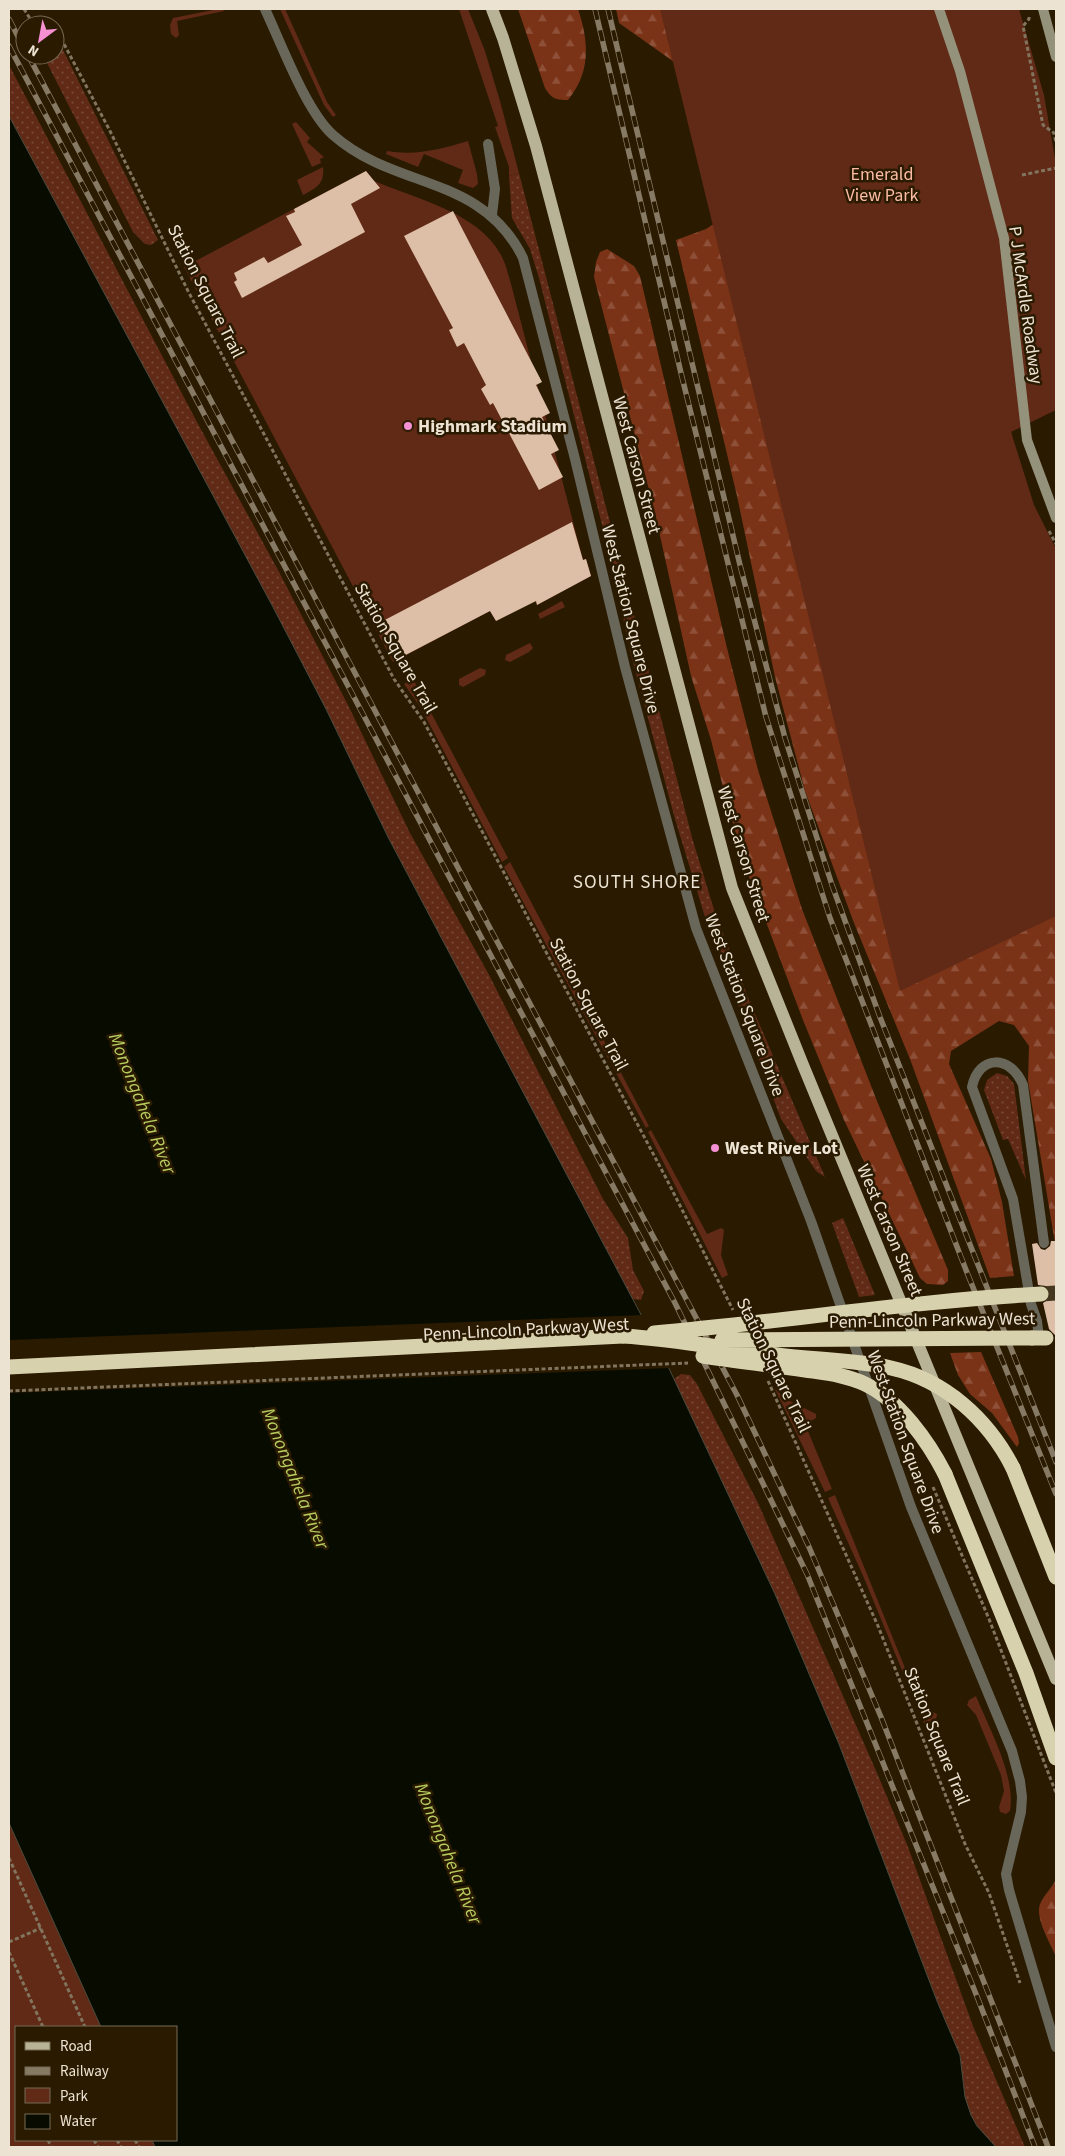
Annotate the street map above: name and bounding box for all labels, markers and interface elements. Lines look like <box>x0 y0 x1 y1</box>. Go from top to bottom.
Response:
north arrow <box>15 15 65 65</box>
text: N <box>24 39 43 61</box>
park label: Emerald View Park <box>846 162 919 208</box>
street label: Station Square Trail <box>161 220 250 362</box>
street label: P J McArdle Roadway <box>1002 225 1049 386</box>
street label: West Carson Street <box>606 394 667 537</box>
place label: Highmark Stadium <box>418 414 567 439</box>
marker: Highmark Stadium <box>402 420 414 432</box>
street label: West Station Square Drive <box>595 522 666 716</box>
street label: Station Square Trail <box>348 578 443 718</box>
street label: West Carson Street <box>711 783 776 925</box>
district label: SOUTH SHORE <box>573 869 701 896</box>
street label: West Station Square Drive <box>698 910 791 1100</box>
street label: Station Square Trail <box>543 933 634 1075</box>
water label: Monongahela River <box>101 1029 183 1180</box>
place label: West River Lot <box>725 1136 838 1161</box>
marker: West River Lot <box>709 1142 721 1154</box>
street label: West Carson Street <box>850 1160 929 1300</box>
street label: Station Square Trail <box>730 1294 817 1437</box>
street label: Penn-Lincoln Parkway West <box>829 1306 1035 1335</box>
street label: Penn-Lincoln Parkway West <box>422 1312 630 1347</box>
street label: West Station Square Drive <box>861 1347 950 1537</box>
water label: Monongahela River <box>254 1404 336 1555</box>
street label: Station Square Trail <box>897 1663 976 1809</box>
water label: Monongahela River <box>407 1779 489 1930</box>
legend <box>15 2026 178 2141</box>
text: Road <box>60 2036 92 2057</box>
text: Railway <box>60 2061 109 2082</box>
text: Park <box>60 2086 89 2107</box>
text: Water <box>60 2111 97 2132</box>

